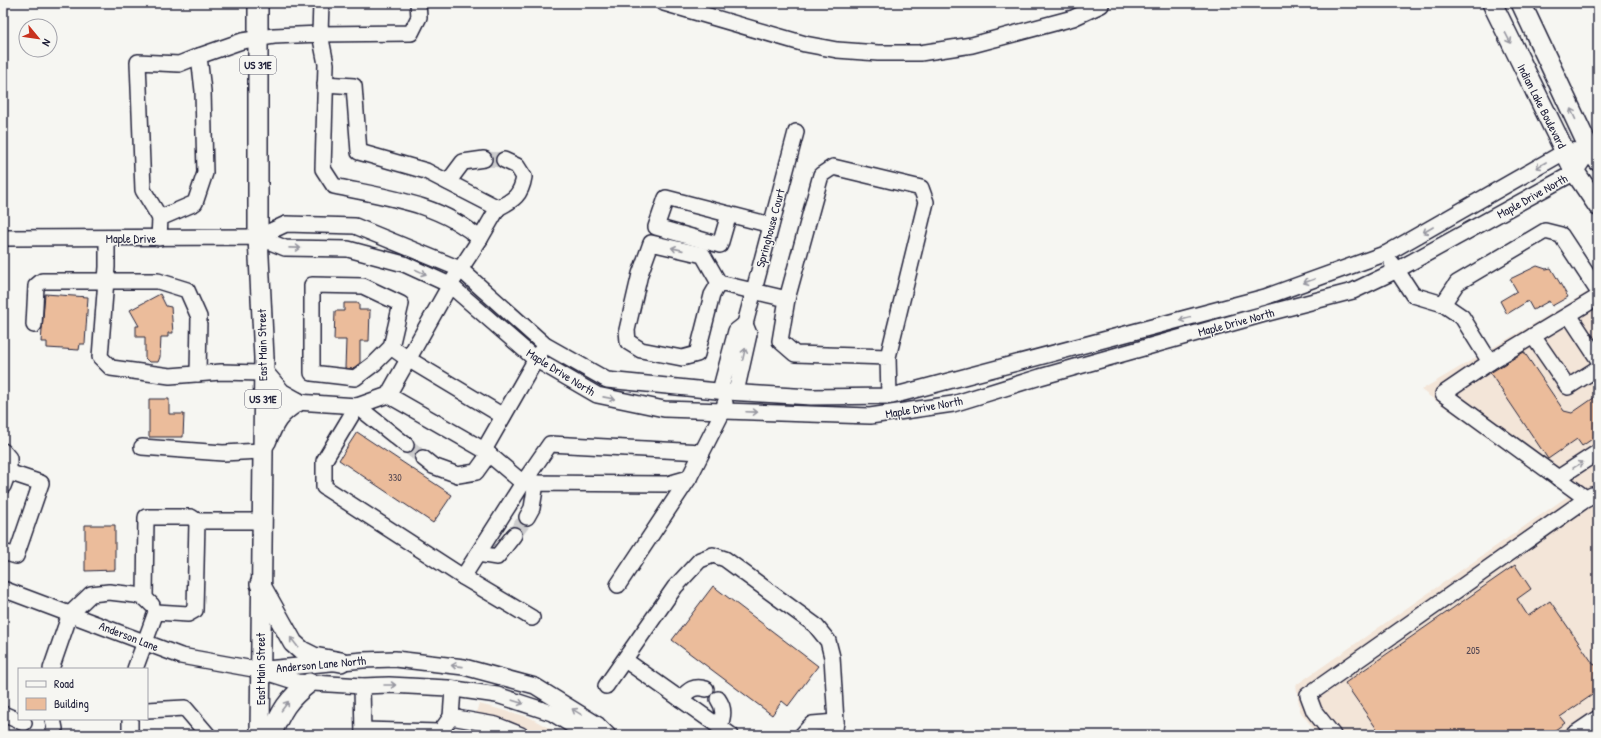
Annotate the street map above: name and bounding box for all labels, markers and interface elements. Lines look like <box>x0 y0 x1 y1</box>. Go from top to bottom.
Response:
north arrow <box>18 18 58 58</box>
one-way arrow <box>1505 32 1512 44</box>
text: N <box>39 37 54 49</box>
road number: US 31E <box>240 56 276 74</box>
street label: Indian Lake Boulevard <box>1513 61 1571 151</box>
one-way arrow <box>1569 109 1577 121</box>
one-way arrow <box>1535 162 1547 170</box>
street label: Maple Drive North <box>1494 170 1570 222</box>
street label: Springhouse Court <box>751 186 789 269</box>
one-way arrow <box>1422 226 1434 234</box>
street label: Maple Drive <box>106 230 156 247</box>
one-way arrow <box>288 244 301 252</box>
one-way arrow <box>671 244 684 252</box>
one-way arrow <box>415 269 427 276</box>
one-way arrow <box>1303 278 1315 286</box>
street label: Maple Drive North <box>1196 304 1276 340</box>
street label: East Main Street <box>253 308 271 381</box>
one-way arrow <box>1178 316 1191 323</box>
street label: Maple Drive North <box>523 344 599 400</box>
one-way arrow <box>741 348 749 361</box>
road number: US 31E <box>245 390 281 408</box>
street label: Maple Drive North <box>884 392 964 422</box>
one-way arrow <box>602 394 615 402</box>
one-way arrow <box>745 408 758 416</box>
one-way arrow <box>1572 461 1583 469</box>
house number: 330 <box>388 471 402 484</box>
street label: Anderson Lane <box>97 617 161 655</box>
street label: East Main Street <box>252 632 269 705</box>
one-way arrow <box>290 636 298 647</box>
house number: 205 <box>1466 644 1480 657</box>
street label: Anderson Lane North <box>275 652 367 676</box>
one-way arrow <box>451 662 464 670</box>
legend <box>18 668 148 720</box>
text: Road <box>54 675 74 692</box>
one-way arrow <box>383 681 396 689</box>
text: Building <box>54 695 89 712</box>
one-way arrow <box>512 698 524 706</box>
one-way arrow <box>281 700 289 711</box>
one-way arrow <box>572 708 583 716</box>

